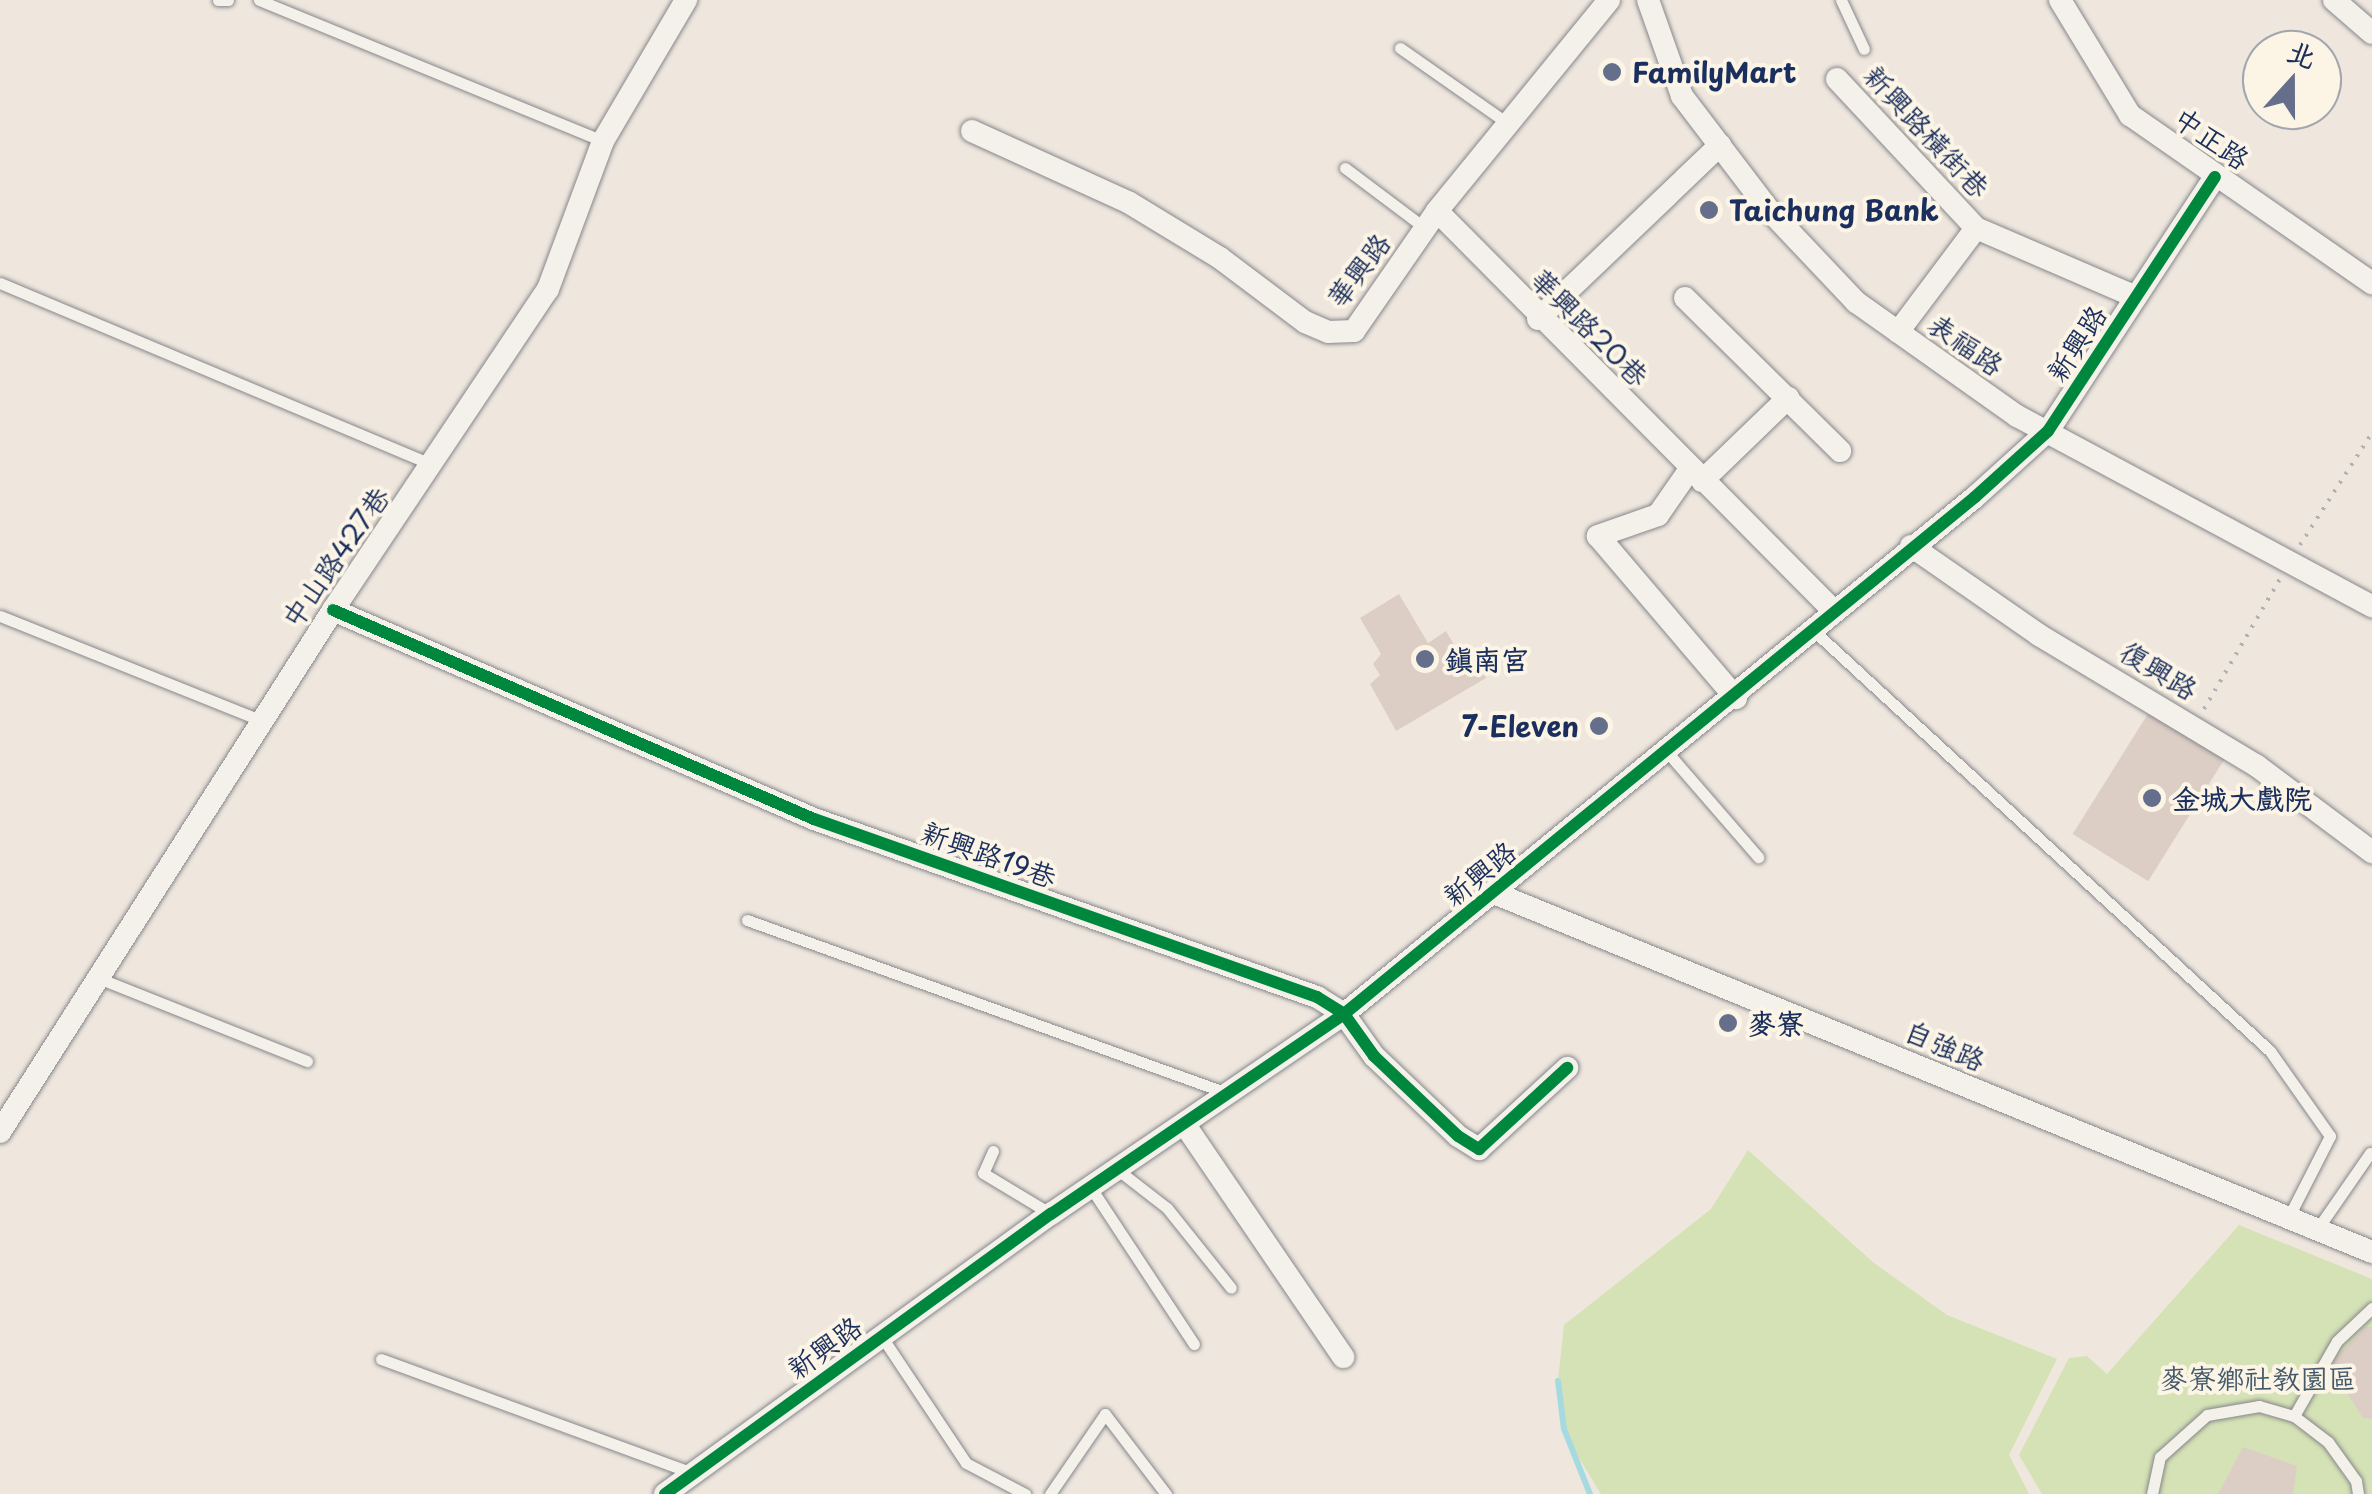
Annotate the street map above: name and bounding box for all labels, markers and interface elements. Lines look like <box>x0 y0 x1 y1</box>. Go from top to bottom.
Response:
text: 北 <box>2281 28 2323 78</box>
north arrow <box>2242 30 2342 130</box>
place label: FamilyMart <box>1632 55 1796 89</box>
street label: 新興路橫街巷 <box>1857 58 1997 204</box>
marker: FamilyMart <box>1601 61 1623 83</box>
street label: 中正路 <box>2168 100 2256 176</box>
place label: Taichung Bank <box>1729 193 1939 227</box>
marker: Taichung Bank <box>1698 199 1720 221</box>
street label: 華興路 <box>1319 226 1397 314</box>
street label: 華興路20巷 <box>1524 261 1656 393</box>
street label: 新興路 <box>2039 299 2113 387</box>
street label: 表福路 <box>1922 306 2010 382</box>
street label: 中山路427巷 <box>274 480 396 634</box>
street label: 復興路 <box>2114 634 2204 706</box>
place label: 鎮南宮 <box>1445 642 1529 676</box>
marker: 鎮南宮 <box>1414 648 1436 670</box>
place label: 7-Eleven <box>1462 709 1579 743</box>
marker: 7-Eleven <box>1588 715 1610 737</box>
place label: 金城大戲院 <box>2172 781 2312 815</box>
marker: 金城大戲院 <box>2141 787 2163 809</box>
street label: 新興路19巷 <box>917 814 1061 894</box>
street label: 新興路 <box>1436 834 1522 912</box>
place label: 麥寮 <box>1748 1006 1804 1040</box>
marker: 麥寮 <box>1717 1012 1739 1034</box>
street label: 自強路 <box>1900 1013 1990 1077</box>
street label: 新興路 <box>780 1309 868 1385</box>
park label: 麥寮鄉社教園區 <box>2160 1361 2356 1395</box>

